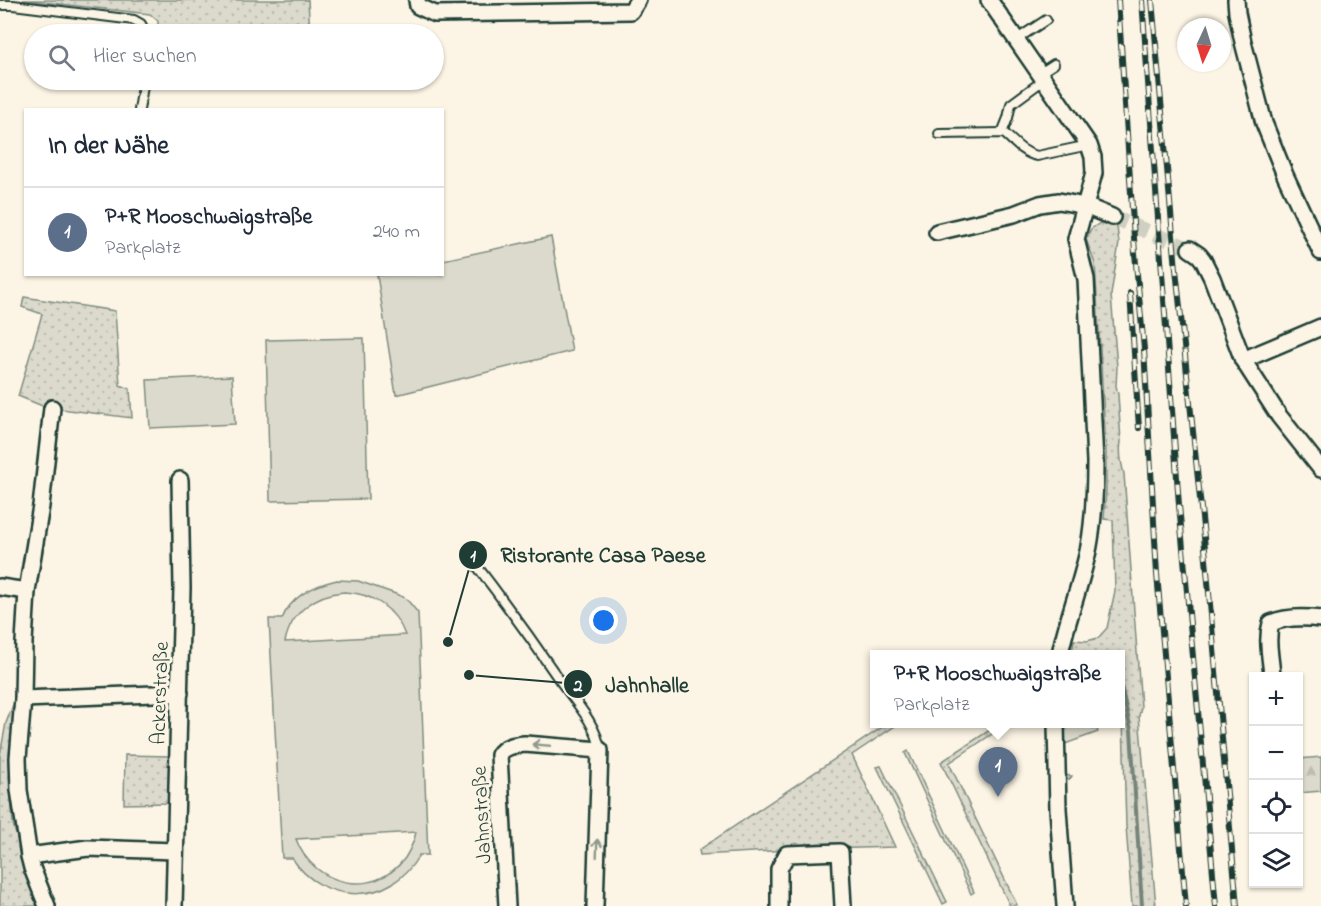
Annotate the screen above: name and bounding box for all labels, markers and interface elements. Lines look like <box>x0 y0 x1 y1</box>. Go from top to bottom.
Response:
north arrow <box>1177 18 1231 72</box>
search box <box>24 24 444 90</box>
icon: search <box>45 41 78 74</box>
text: Hier suchen <box>93 41 197 73</box>
text: In der Nähe <box>48 128 169 166</box>
text: P+R Mooschwaigstraße <box>105 202 312 234</box>
text: 1 <box>64 218 71 247</box>
text: 240 m <box>373 218 420 247</box>
text: Parkplatz <box>105 234 181 263</box>
callout: Ristorante Casa Paese <box>458 535 718 575</box>
text: Ristorante Casa Paese <box>500 541 707 573</box>
text: 1 <box>470 544 476 570</box>
your location <box>589 606 618 635</box>
street label: Ackerstraße <box>144 640 178 745</box>
popup <box>870 650 1125 728</box>
text: P+R Mooschwaigstraße <box>894 659 1101 691</box>
callout: Jahnhalle <box>563 664 701 704</box>
text: Jahnhalle <box>605 671 690 703</box>
map controls <box>1249 672 1303 888</box>
button: + <box>1249 672 1303 726</box>
text: 2 <box>573 674 583 700</box>
text: Parkplatz <box>894 691 970 720</box>
button: − <box>1249 726 1303 780</box>
one-way arrow <box>532 739 552 750</box>
pin: 1 <box>978 748 1018 797</box>
street label: Jahnstraße <box>465 765 501 865</box>
button: locate <box>1249 780 1303 834</box>
button: layers <box>1249 834 1303 888</box>
one-way arrow <box>591 838 603 858</box>

